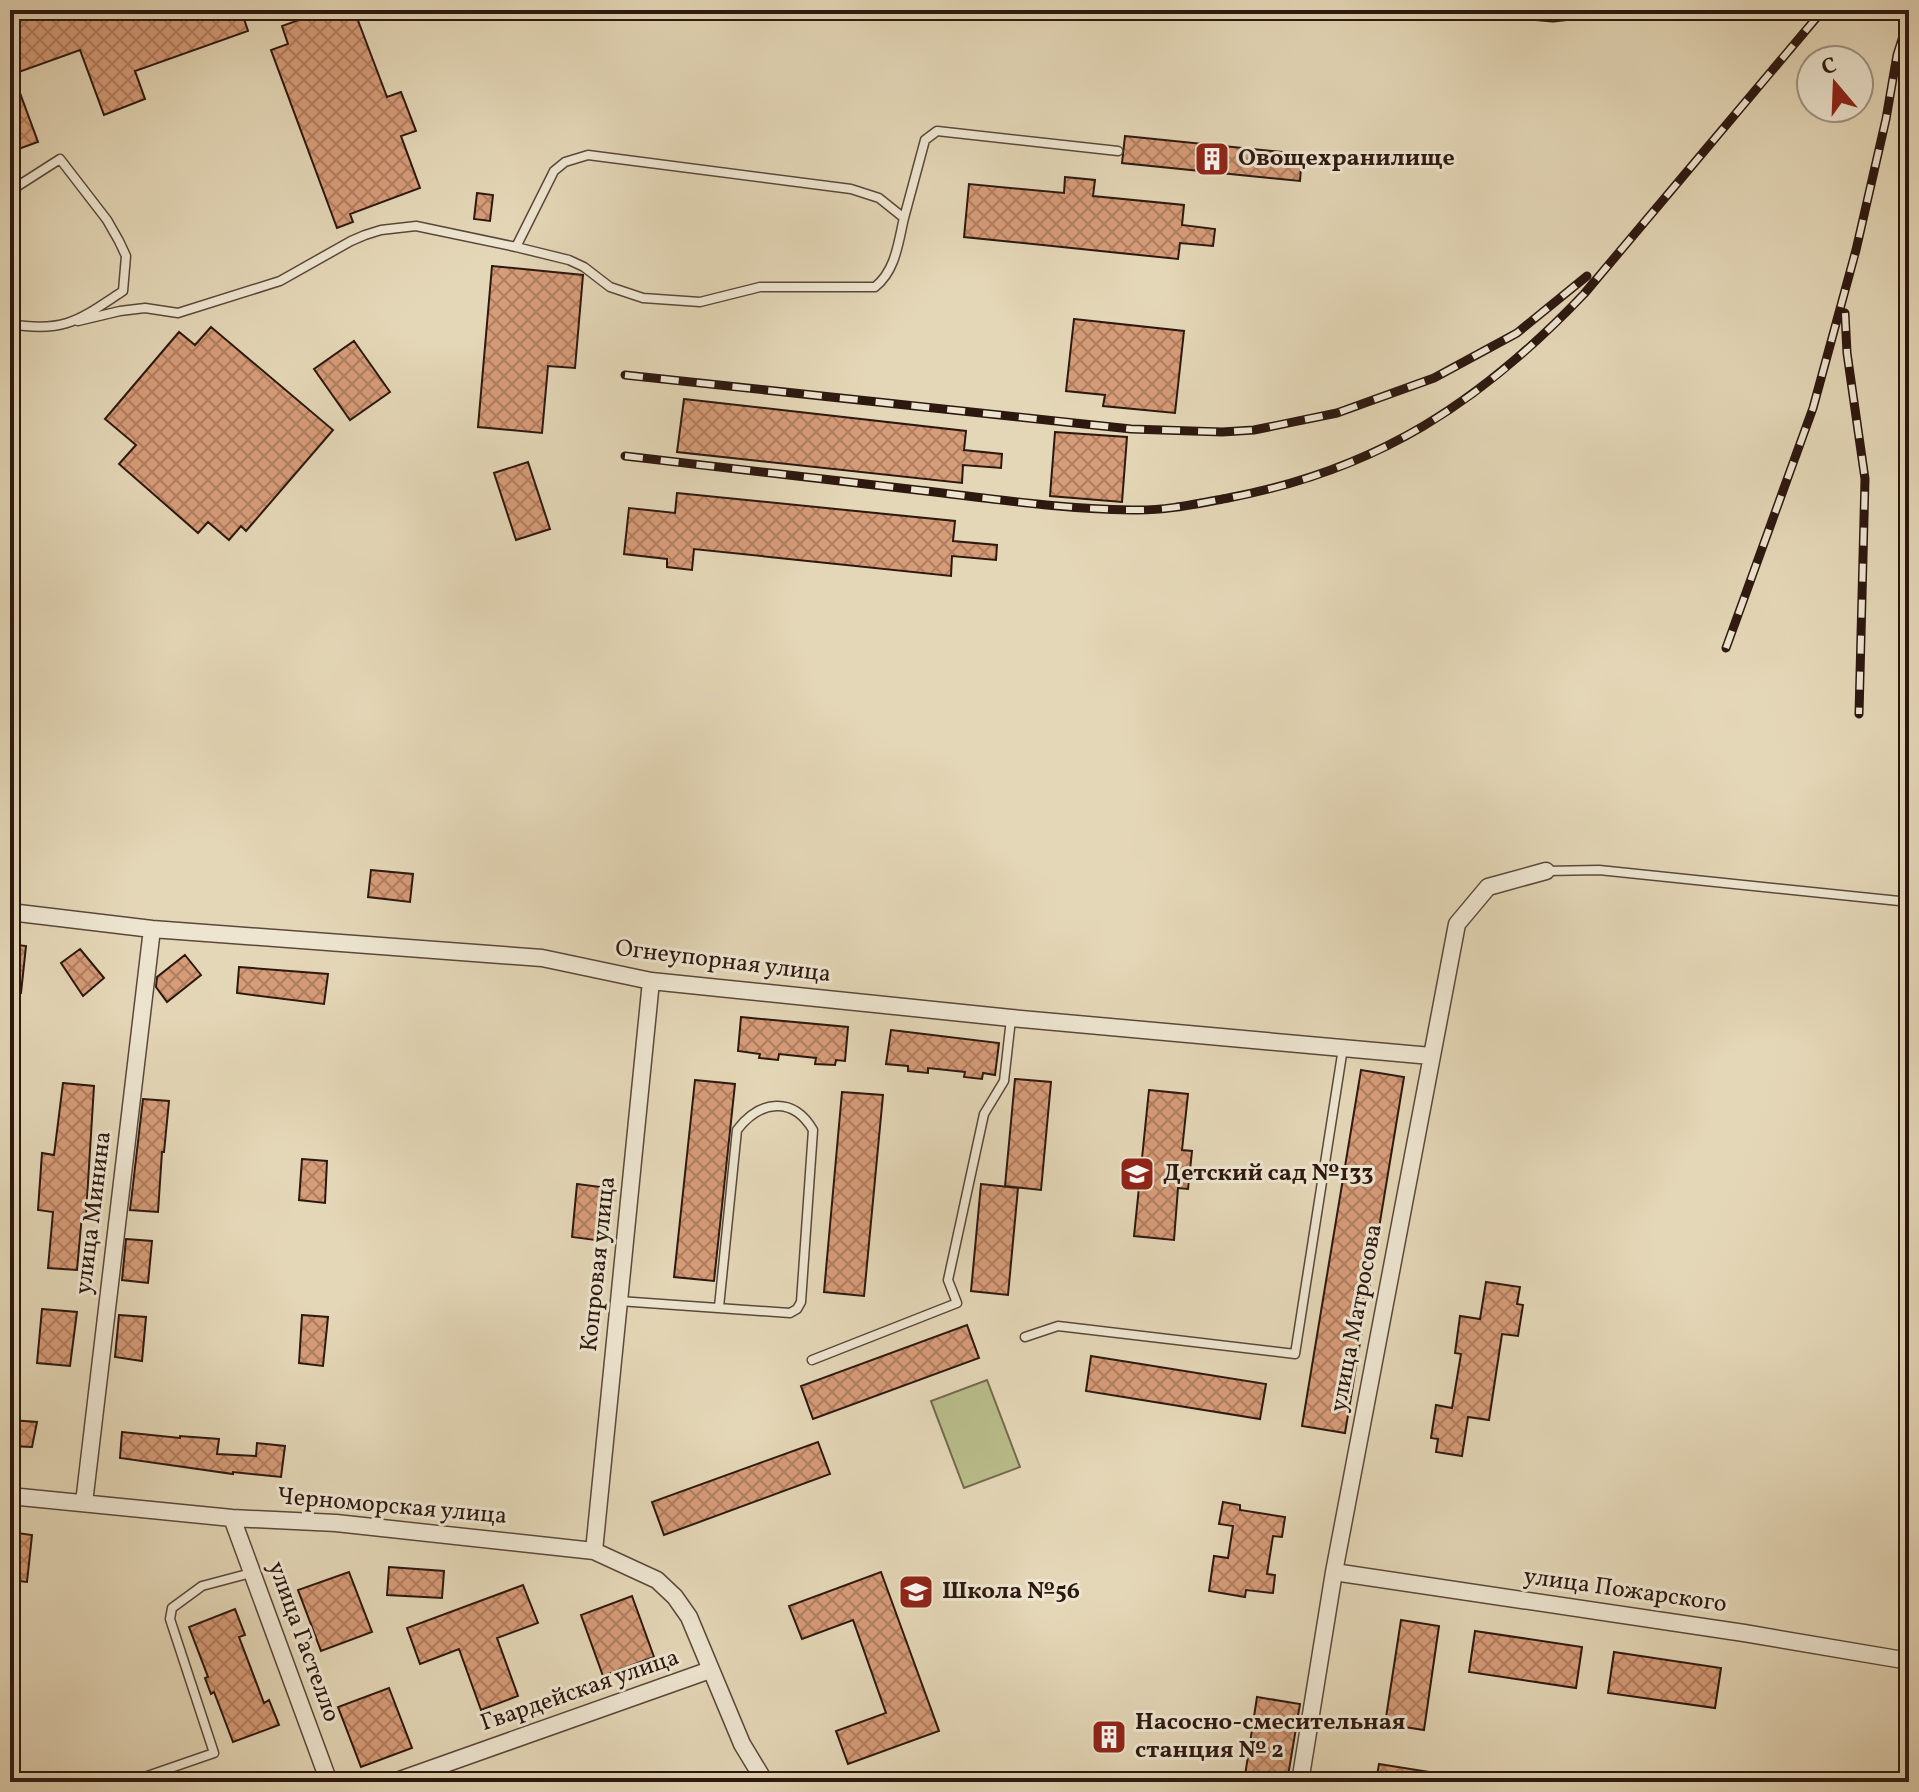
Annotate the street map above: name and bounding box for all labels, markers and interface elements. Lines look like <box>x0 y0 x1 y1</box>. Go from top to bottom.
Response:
north arrow <box>1795 44 1875 124</box>
text: С <box>1818 50 1841 84</box>
building icon: Овощехранилище <box>1193 140 1231 178</box>
place label: Овощехранилище <box>1238 142 1455 176</box>
street label: Огнеупорная улица <box>613 932 833 992</box>
street label: улица Минина <box>67 1129 121 1297</box>
school or university icon: Детский сад №133 <box>1118 1155 1156 1193</box>
place label: Детский сад №133 <box>1163 1157 1374 1191</box>
street label: Копровая улица <box>573 1175 625 1353</box>
street label: улица Матросова <box>1322 1221 1392 1415</box>
street label: Черноморская улица <box>276 1480 508 1534</box>
street label: улица Гастелло <box>258 1557 348 1727</box>
street label: улица Пожарского <box>1521 1560 1729 1622</box>
school or university icon: Школа №56 <box>897 1573 935 1611</box>
place label: Школа №56 <box>942 1575 1080 1609</box>
street label: Гвардейская улица <box>476 1641 684 1741</box>
place label: Насосно-смесительная станция № 2 <box>1135 1706 1405 1768</box>
building icon: Насосно-смесительная станция № 2 <box>1090 1718 1128 1756</box>

